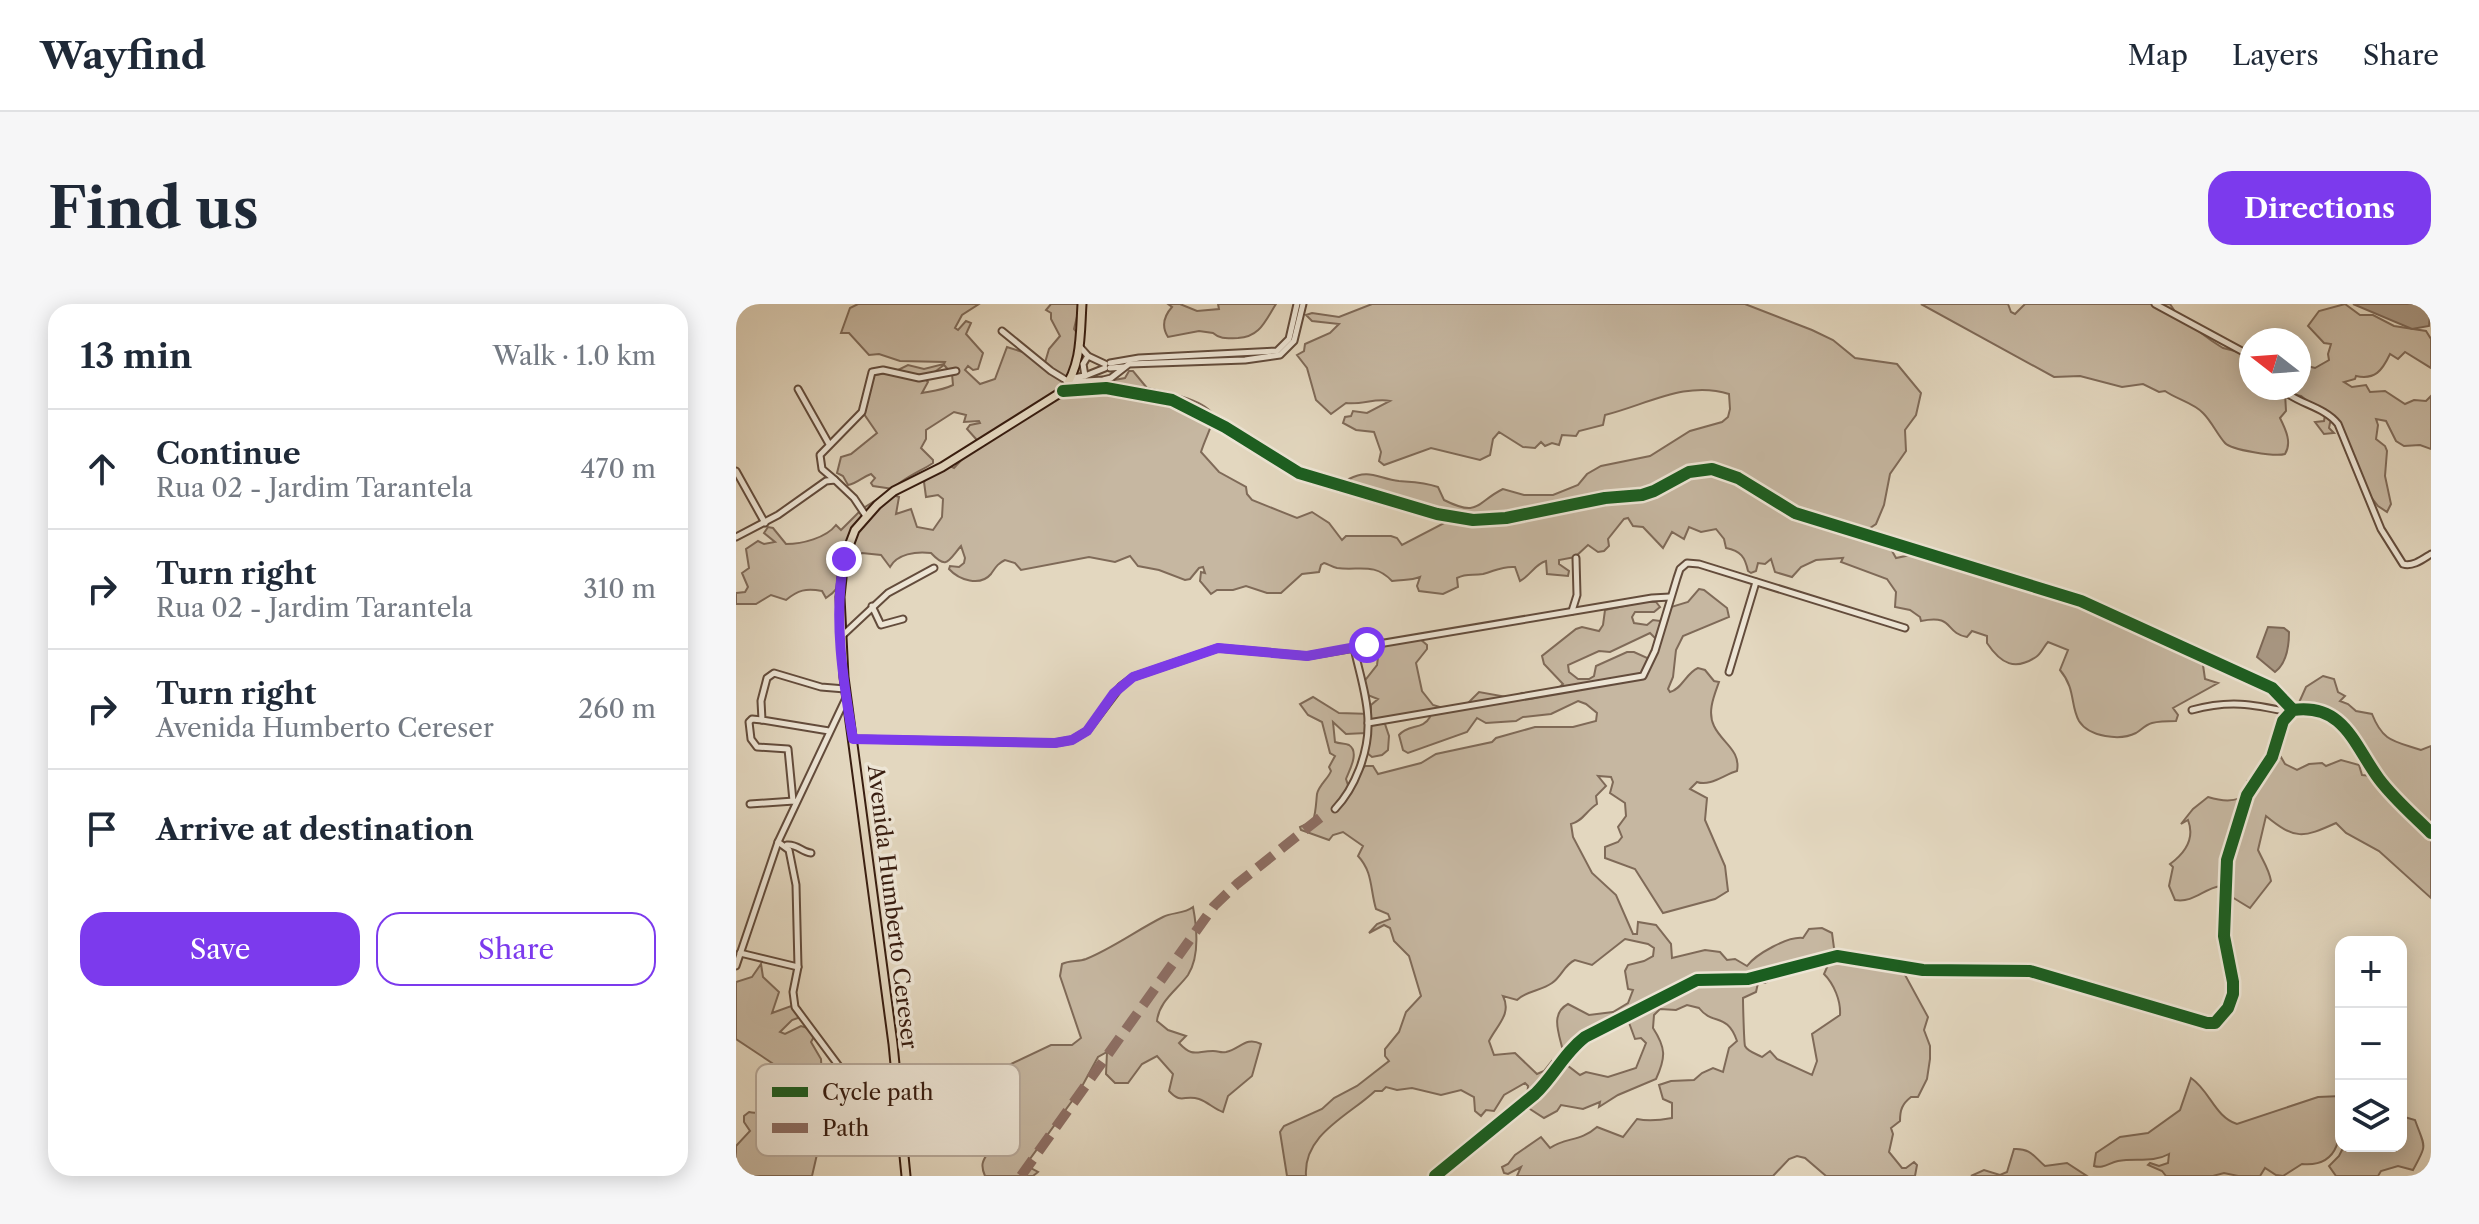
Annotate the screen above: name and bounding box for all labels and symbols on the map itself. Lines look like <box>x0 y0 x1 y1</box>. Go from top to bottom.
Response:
north arrow <box>2239 328 2311 400</box>
route end <box>826 541 862 577</box>
route start <box>1349 627 1385 663</box>
street label: Avenida Humberto Cereser <box>862 763 923 1051</box>
legend <box>756 1064 1020 1156</box>
text: Cycle path <box>822 1079 934 1106</box>
text: Path <box>822 1115 870 1142</box>

